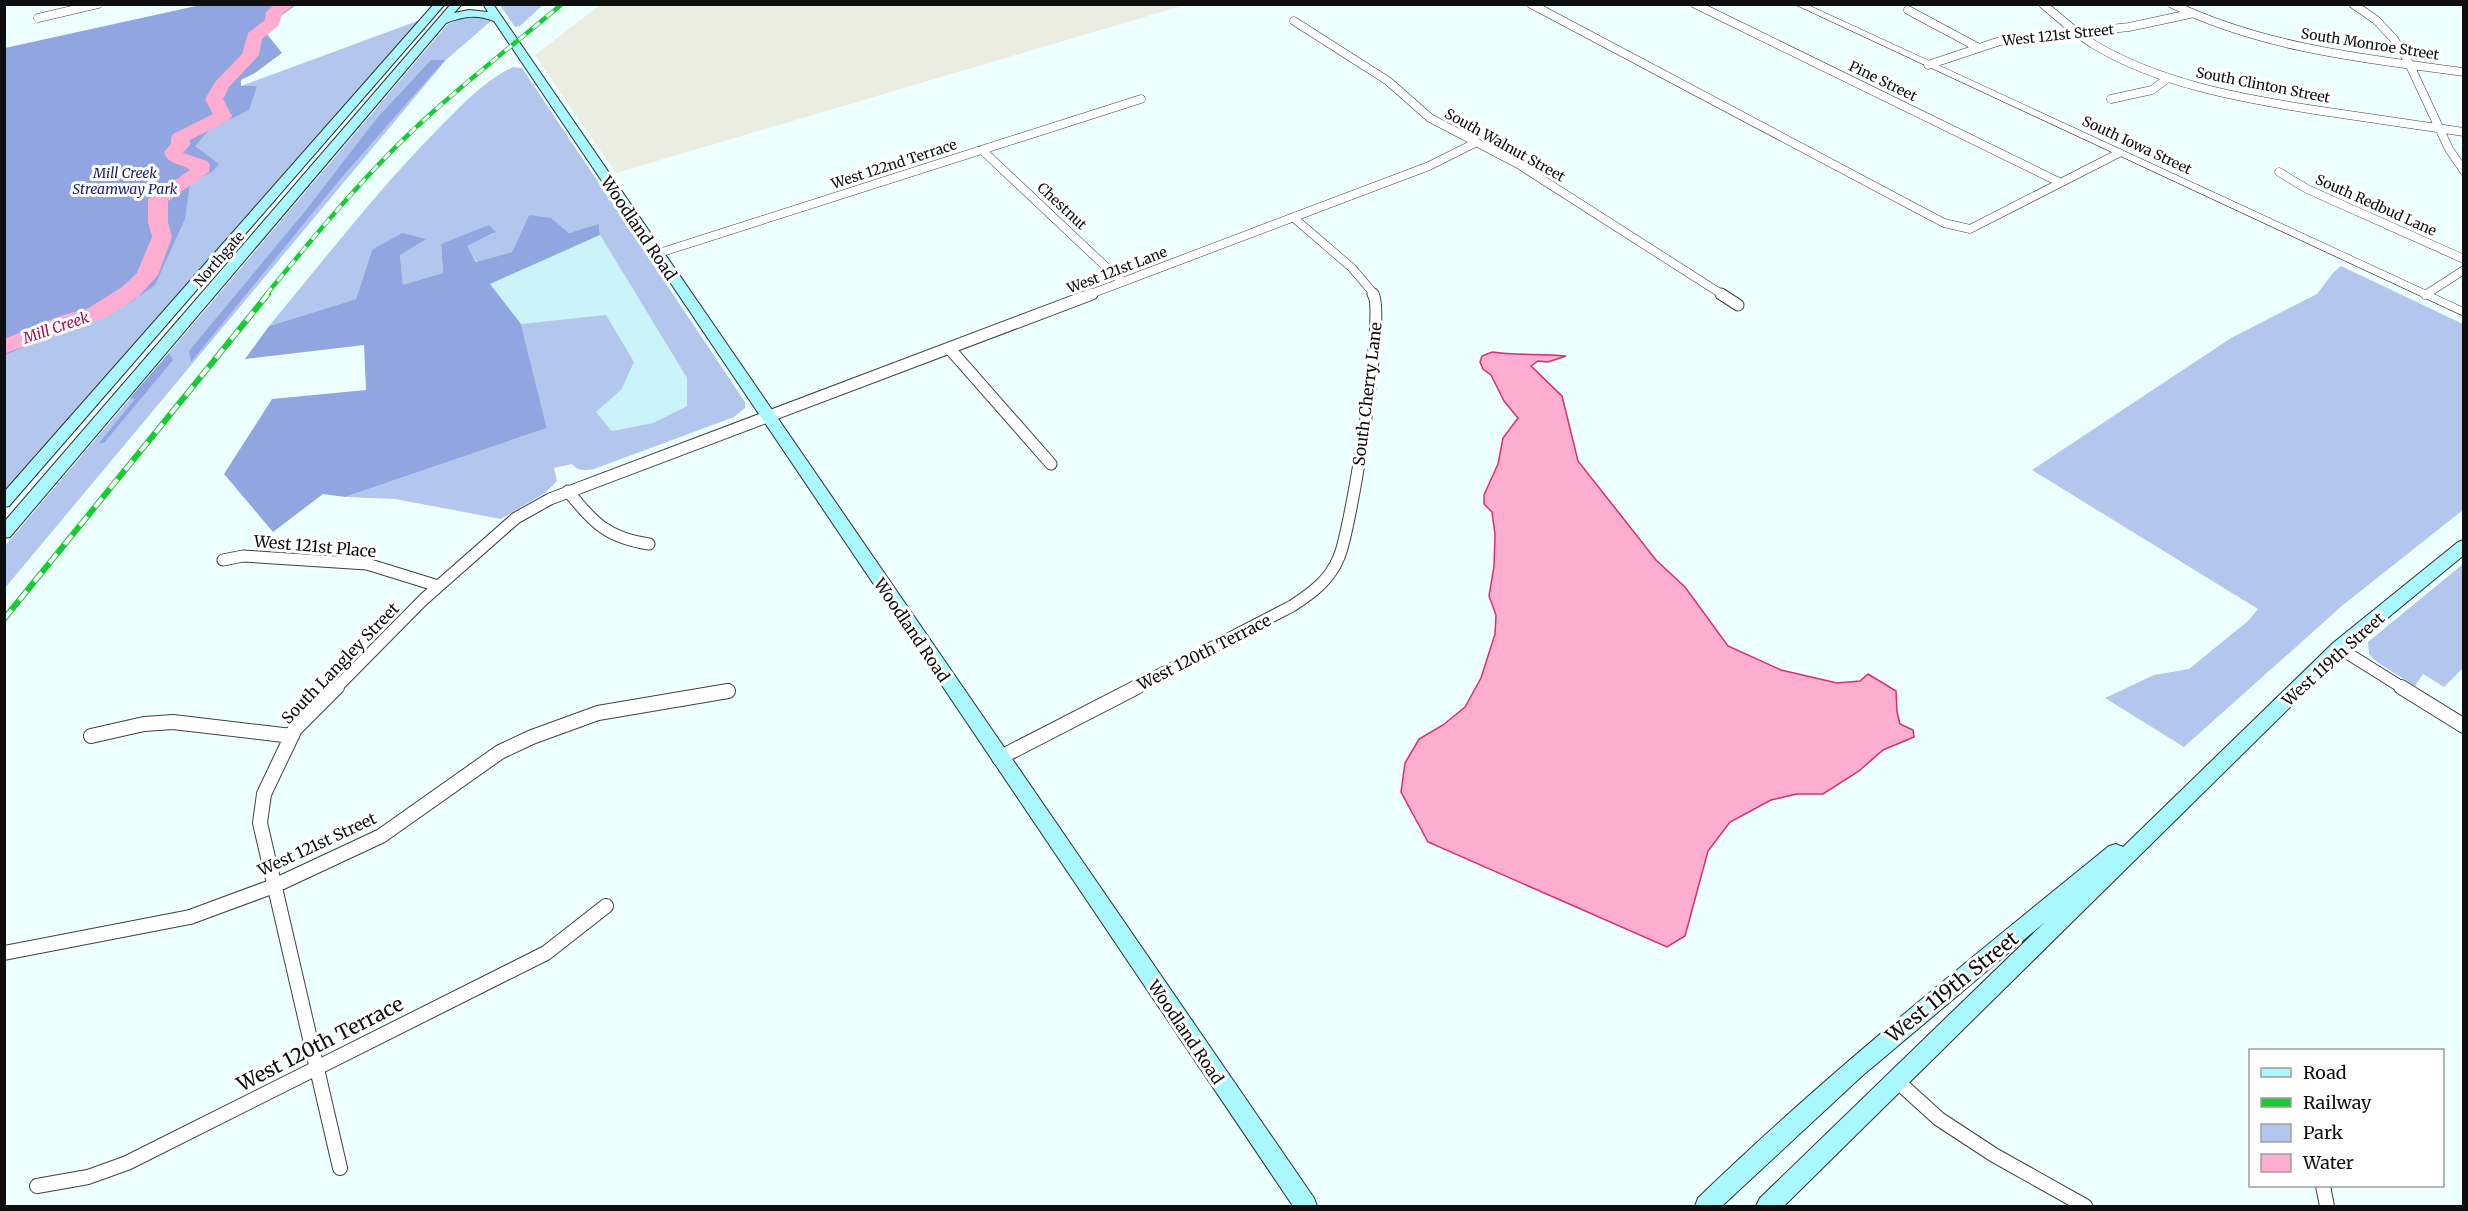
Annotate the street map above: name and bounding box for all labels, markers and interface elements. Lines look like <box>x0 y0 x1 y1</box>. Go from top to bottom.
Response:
street label: West 121st Street <box>2000 20 2115 50</box>
street label: South Monroe Street <box>2300 24 2441 64</box>
street label: Pine Street <box>1846 57 1920 105</box>
street label: South Clinton Street <box>2194 63 2332 107</box>
street label: South Walnut Street <box>1442 104 1569 186</box>
street label: South Iowa Street <box>2079 112 2195 179</box>
street label: West 122nd Terrace <box>828 135 959 193</box>
park label: Mill Creek Streamway Park <box>73 164 178 198</box>
street label: South Redbud Lane <box>2313 170 2439 240</box>
street label: Woodland Road <box>596 171 681 284</box>
street label: Chestnut <box>1033 179 1091 234</box>
street label: Northgate <box>190 227 248 291</box>
street label: West 121st Lane <box>1064 243 1169 298</box>
water label: Mill Creek <box>19 307 92 348</box>
street label: South Cherry Lane <box>1348 321 1386 467</box>
street label: West 121st Place <box>252 531 377 561</box>
street label: Woodland Road <box>869 573 954 686</box>
street label: South Langley Street <box>277 598 403 728</box>
street label: West 119th Street <box>2277 607 2389 711</box>
street label: West 120th Terrace <box>1133 610 1274 695</box>
street label: West 121st Street <box>254 807 380 881</box>
street label: West 119th Street <box>1880 925 2023 1048</box>
street label: Woodland Road <box>1143 975 1228 1088</box>
street label: West 120th Terrace <box>231 991 407 1097</box>
legend <box>2249 1049 2444 1187</box>
text: Road <box>2303 1061 2347 1084</box>
text: Railway <box>2303 1091 2372 1114</box>
text: Park <box>2303 1121 2344 1144</box>
text: Water <box>2302 1151 2354 1174</box>

